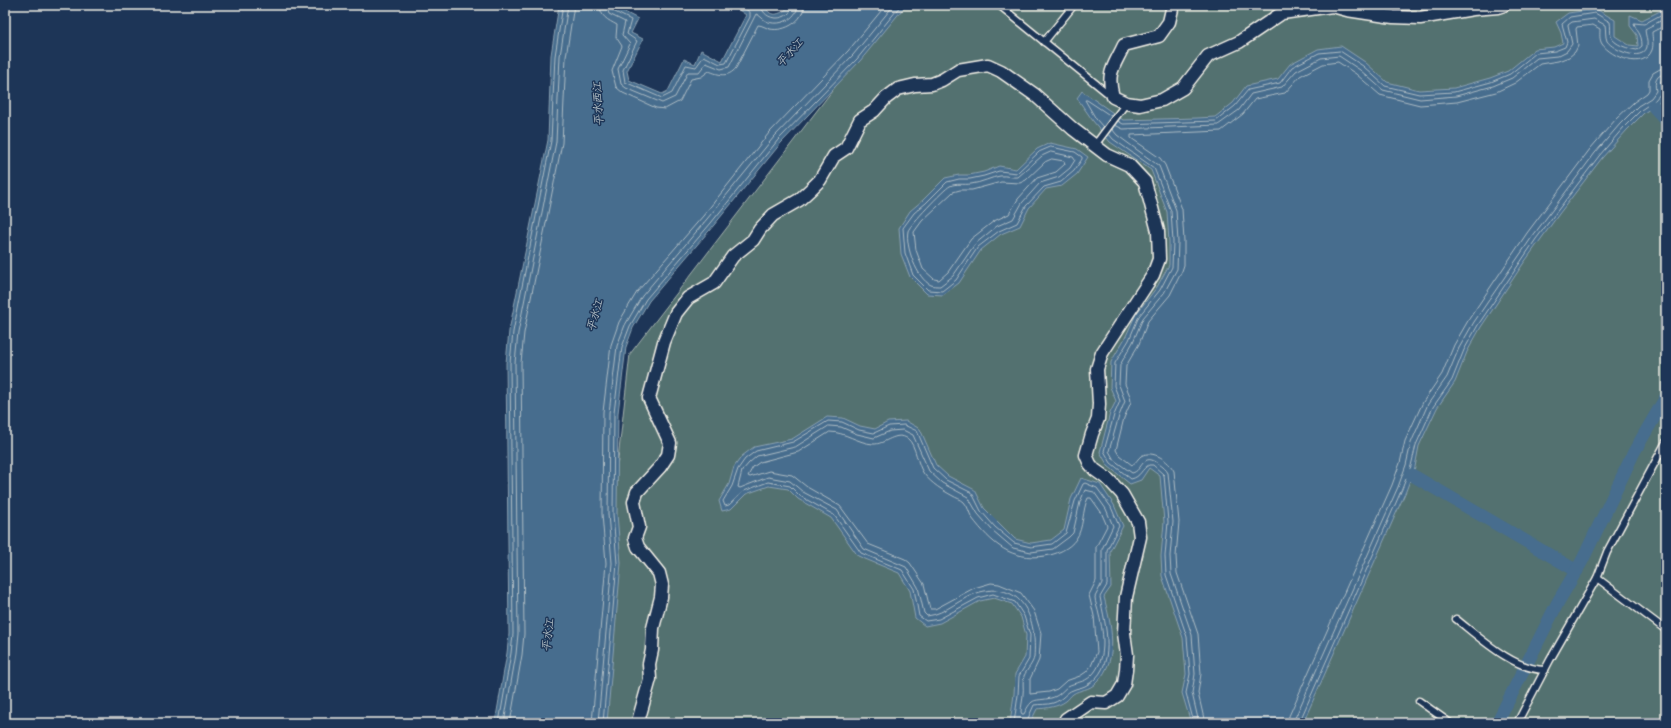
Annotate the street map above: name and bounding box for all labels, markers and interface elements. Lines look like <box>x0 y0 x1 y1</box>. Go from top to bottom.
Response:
water label: 平水江 <box>772 33 807 70</box>
water label: 平水西江 <box>587 81 607 126</box>
water label: 平水江 <box>581 296 607 333</box>
water label: 平水江 <box>537 617 558 652</box>

